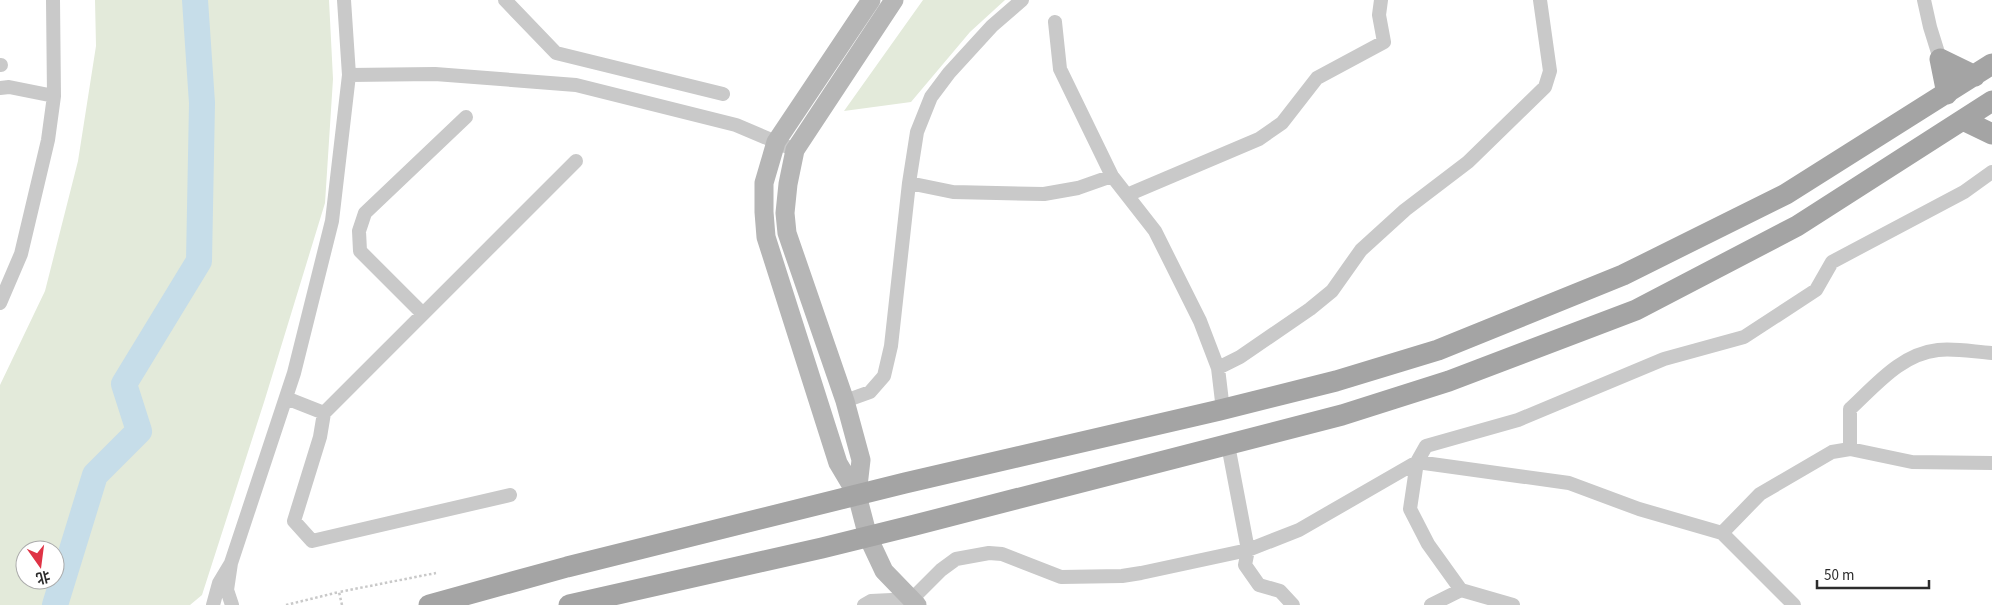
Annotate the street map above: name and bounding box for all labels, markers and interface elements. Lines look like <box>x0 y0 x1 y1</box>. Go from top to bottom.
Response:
north arrow <box>15 540 65 590</box>
scale bar <box>1817 558 1930 590</box>
text: 北 <box>34 565 52 588</box>
text: 50 m <box>1824 565 1854 586</box>

